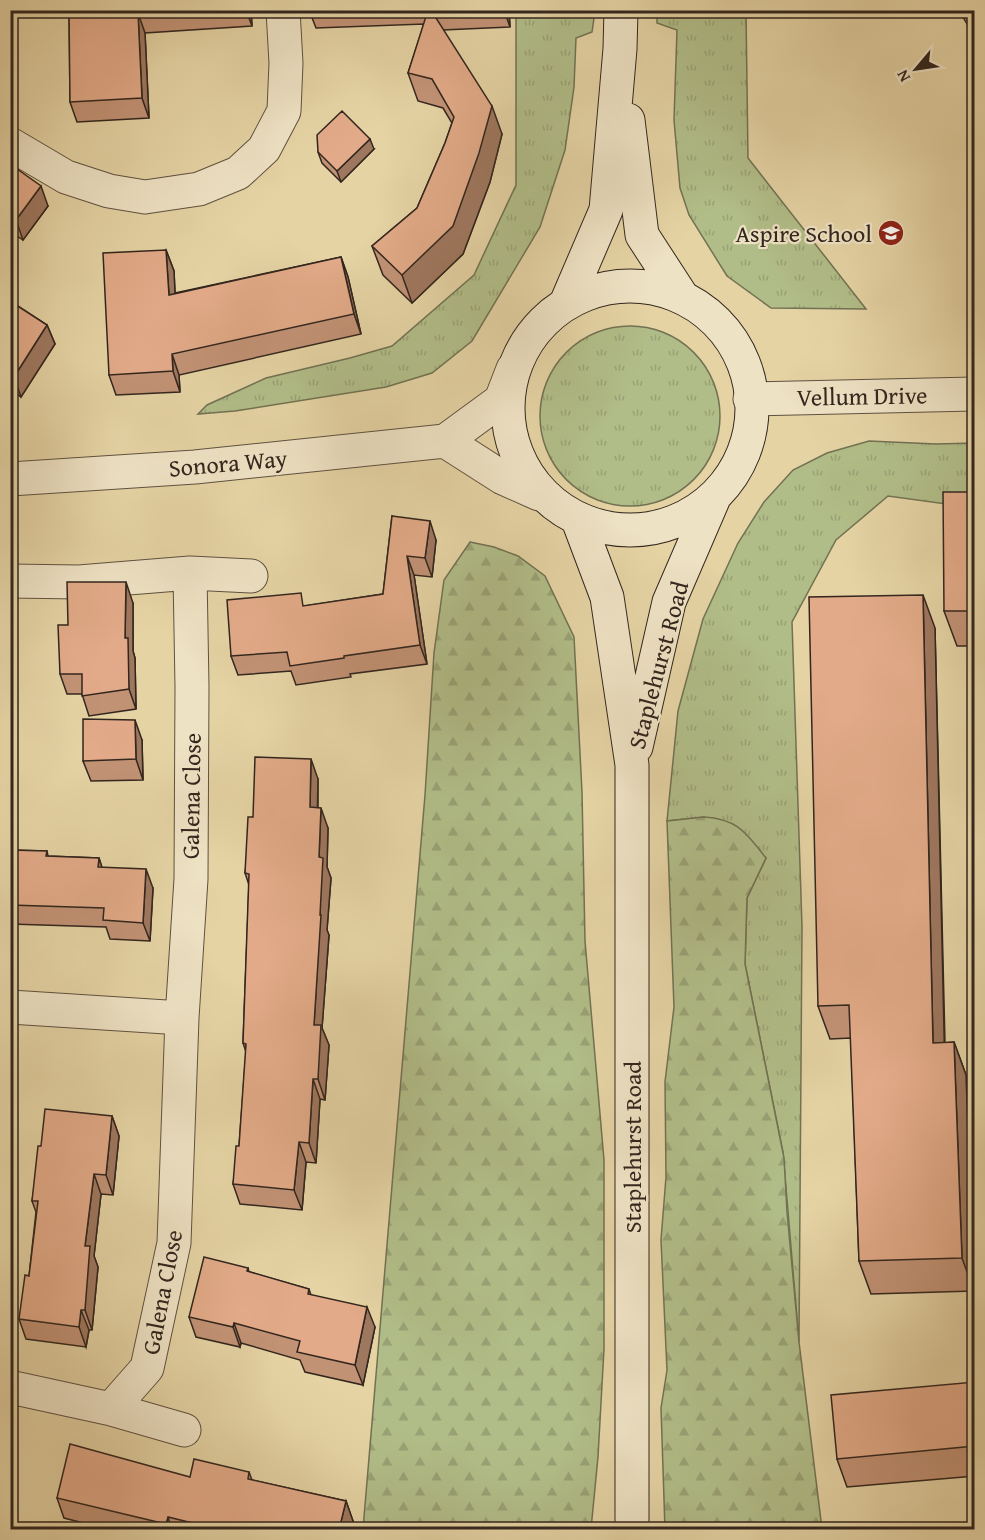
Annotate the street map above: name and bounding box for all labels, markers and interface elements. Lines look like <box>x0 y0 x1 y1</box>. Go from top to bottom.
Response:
north arrow <box>886 39 946 99</box>
text: N <box>890 66 916 87</box>
place label: Aspire School <box>735 216 872 251</box>
school or university icon: Aspire School <box>876 218 906 248</box>
street label: Vellum Drive <box>796 377 928 415</box>
street label: Sonora Way <box>167 440 289 486</box>
street label: Staplehurst Road <box>619 577 697 753</box>
street label: Galena Close <box>172 732 210 860</box>
street label: Staplehurst Road <box>615 1061 650 1233</box>
street label: Galena Close <box>133 1227 191 1357</box>

